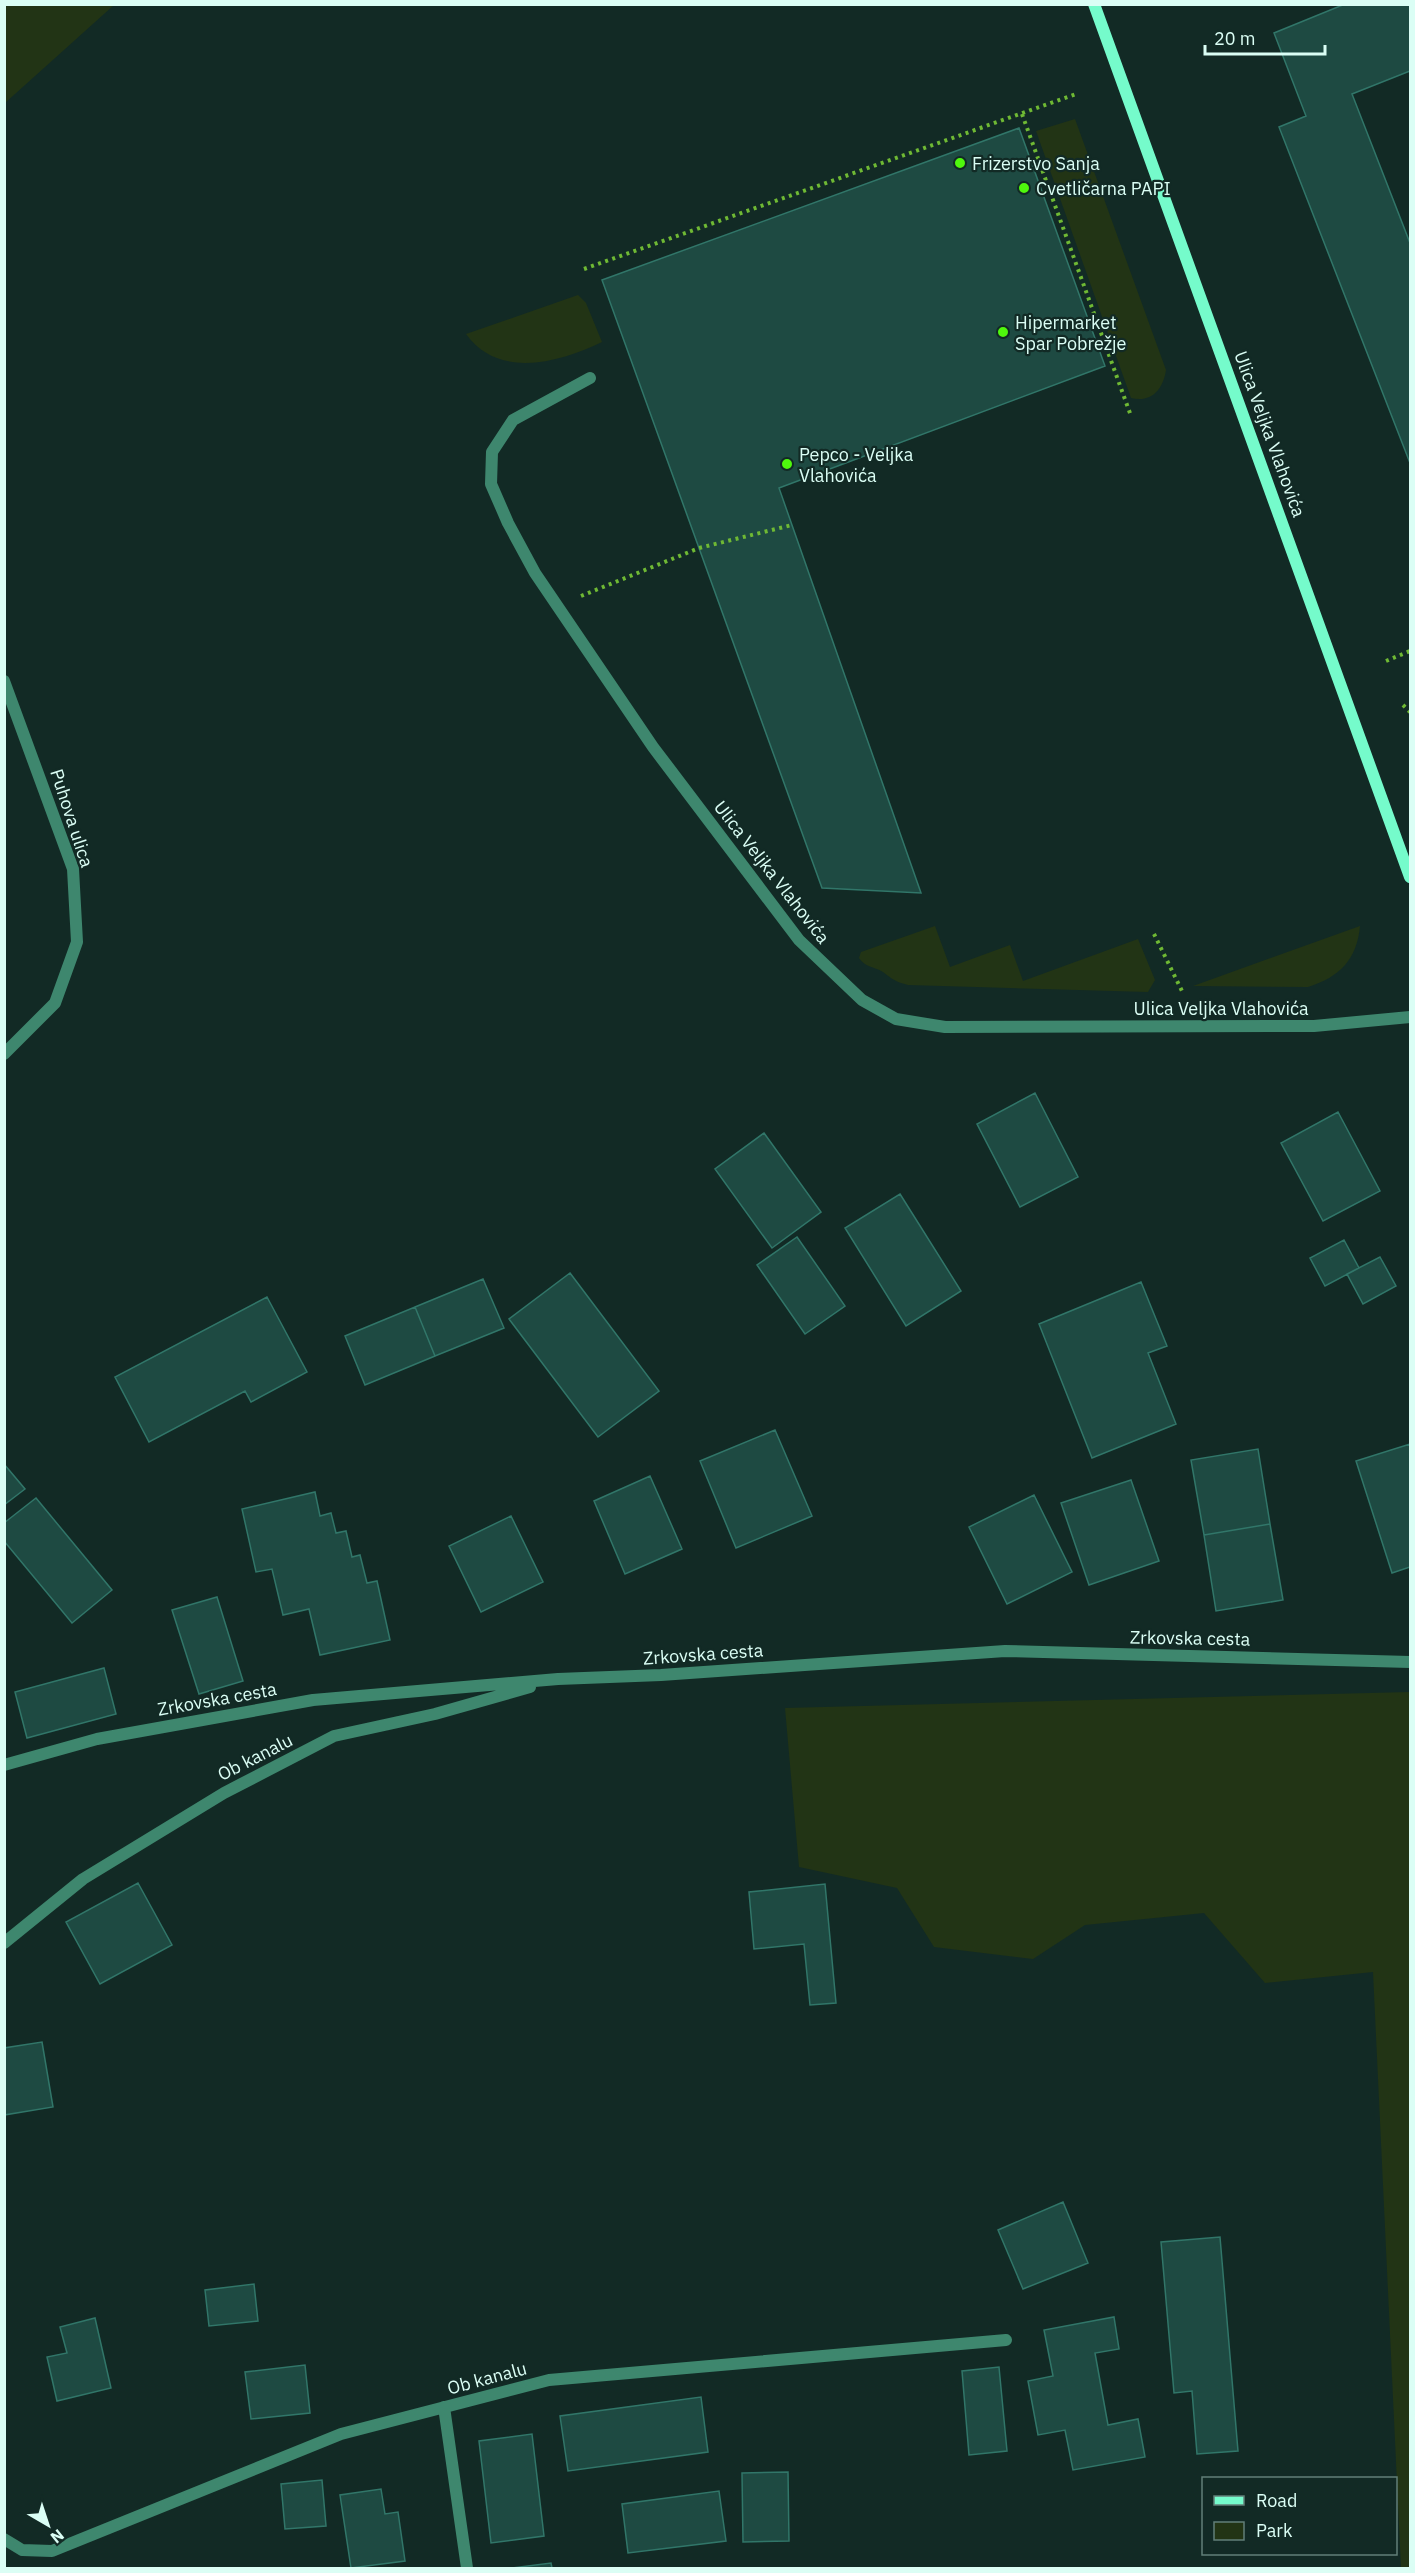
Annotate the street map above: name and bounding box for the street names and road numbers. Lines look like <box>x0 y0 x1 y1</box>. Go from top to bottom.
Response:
street label: Ulica Veljka Vlahovića <box>1229 348 1311 521</box>
street label: Puhova ulica <box>45 766 99 870</box>
street label: Ulica Veljka Vlahovića <box>709 796 835 948</box>
street label: Ulica Veljka Vlahovića <box>1133 997 1309 1020</box>
street label: Zrkovska cesta <box>1130 1625 1251 1651</box>
street label: Zrkovska cesta <box>642 1638 764 1670</box>
street label: Zrkovska cesta <box>156 1677 279 1721</box>
street label: Ob kanalu <box>214 1728 296 1786</box>
street label: Ob kanalu <box>445 2356 529 2400</box>

